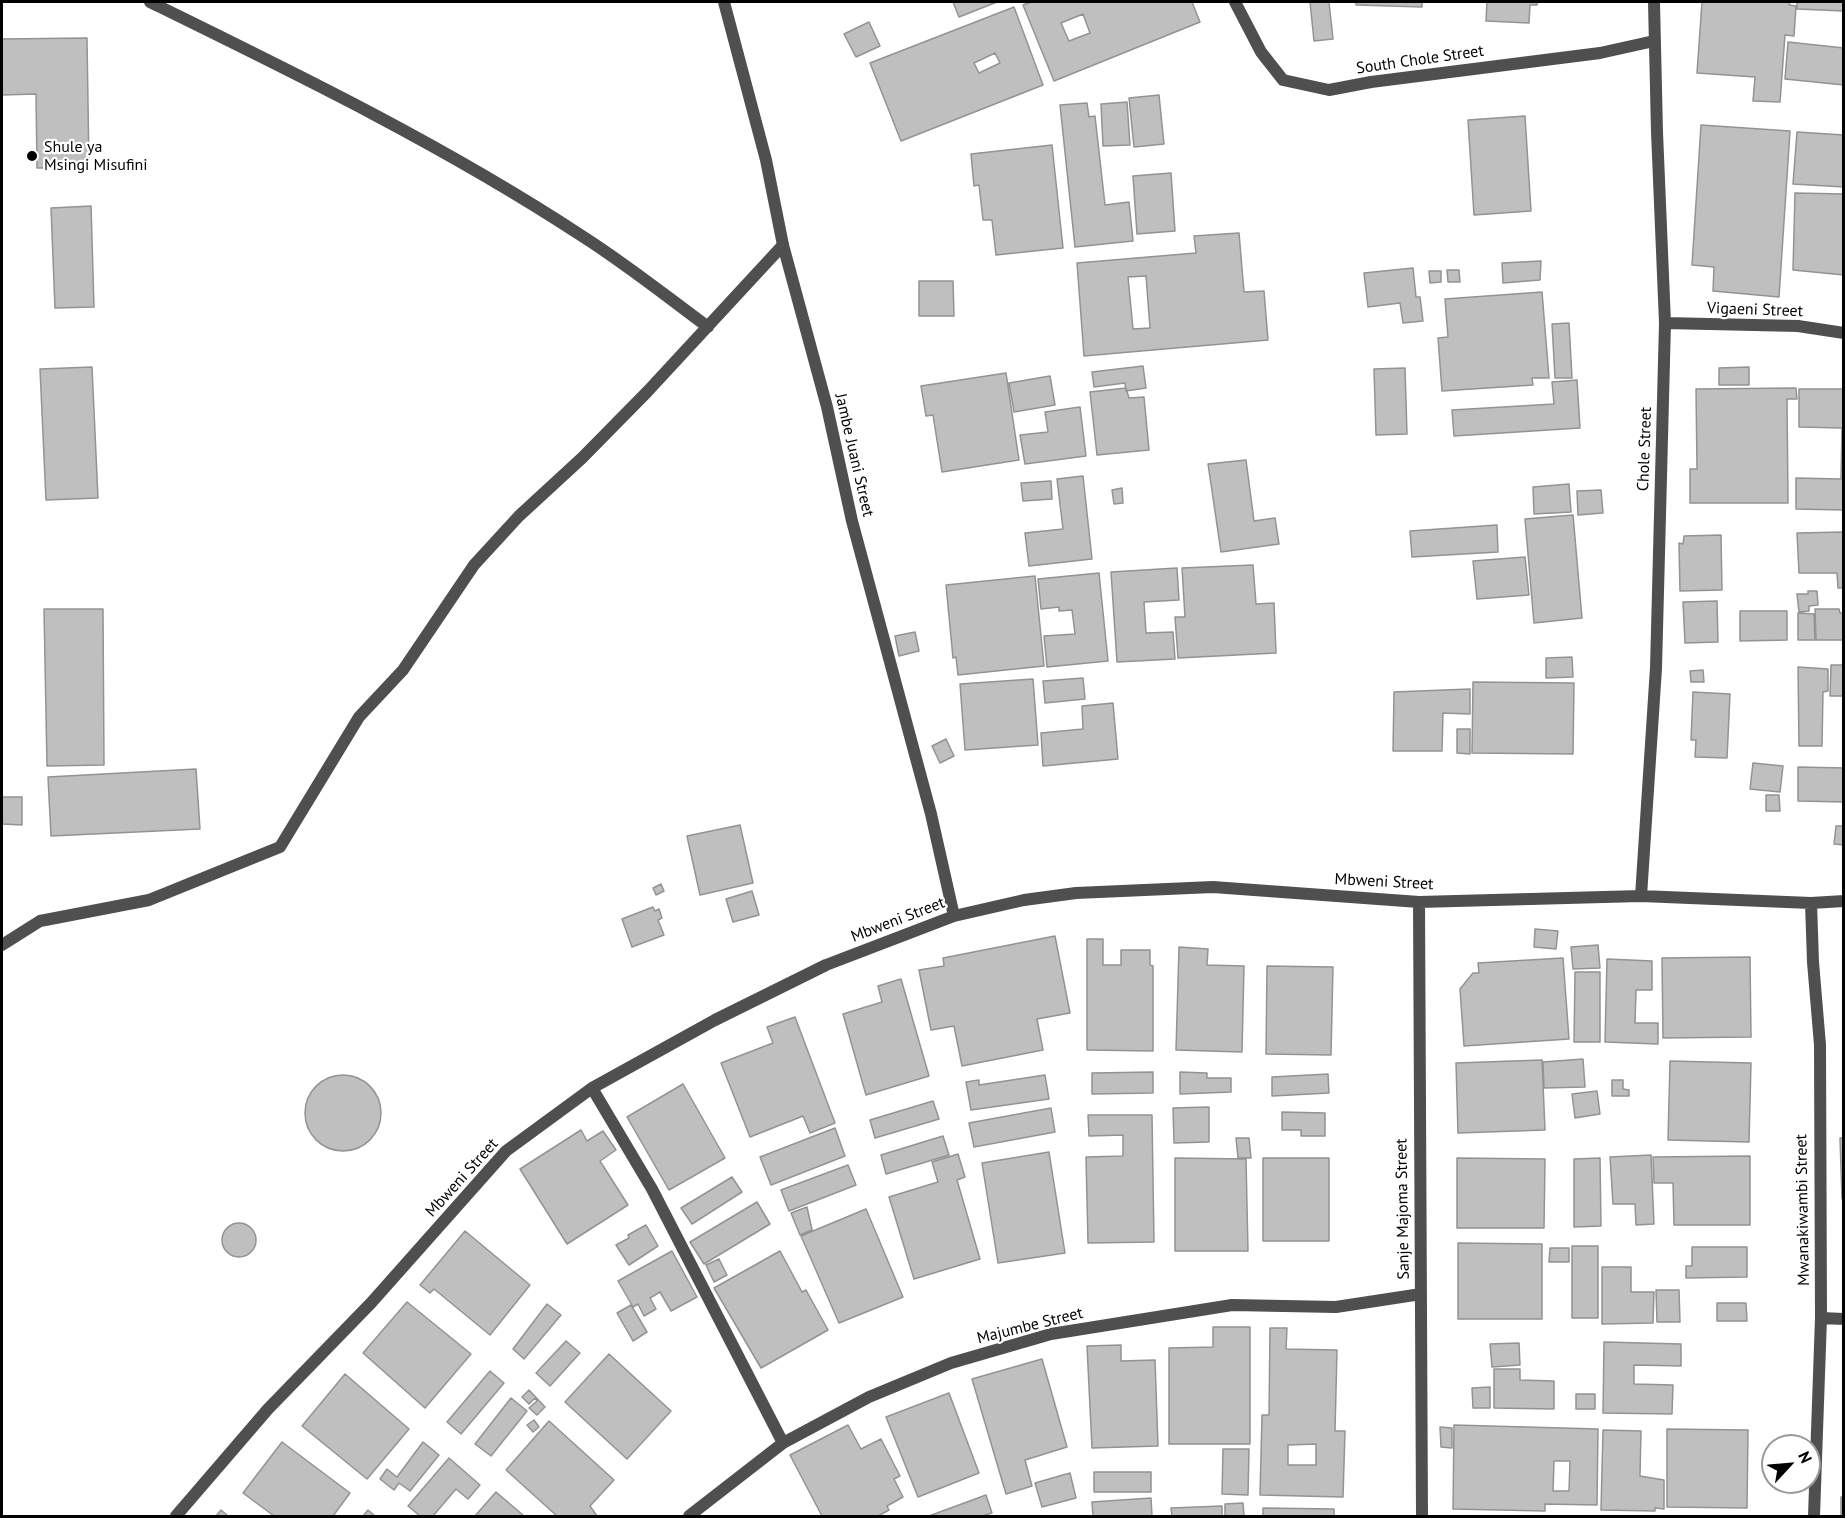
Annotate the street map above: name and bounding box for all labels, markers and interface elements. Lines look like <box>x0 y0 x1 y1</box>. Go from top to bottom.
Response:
street label: South Chole Street <box>1355 42 1485 78</box>
place label: Shule ya Msingi Misufini <box>44 137 148 175</box>
marker: Shule ya Msingi Misufini <box>25 149 39 163</box>
street label: Vigaeni Street <box>1707 299 1803 321</box>
street label: Jambe Juani Street <box>830 391 878 519</box>
street label: Chole Street <box>1634 406 1656 492</box>
street label: Mbweni Street <box>1334 870 1434 894</box>
street label: Mbweni Street <box>848 893 948 947</box>
street label: Mwanakiwambi Street <box>1792 1134 1814 1286</box>
street label: Mbweni Street <box>422 1135 502 1221</box>
street label: Sanje Majoma Street <box>1392 1138 1414 1280</box>
street label: Majumbe Street <box>975 1304 1085 1348</box>
north arrow <box>1761 1434 1821 1494</box>
text: N <box>1794 1448 1817 1466</box>

